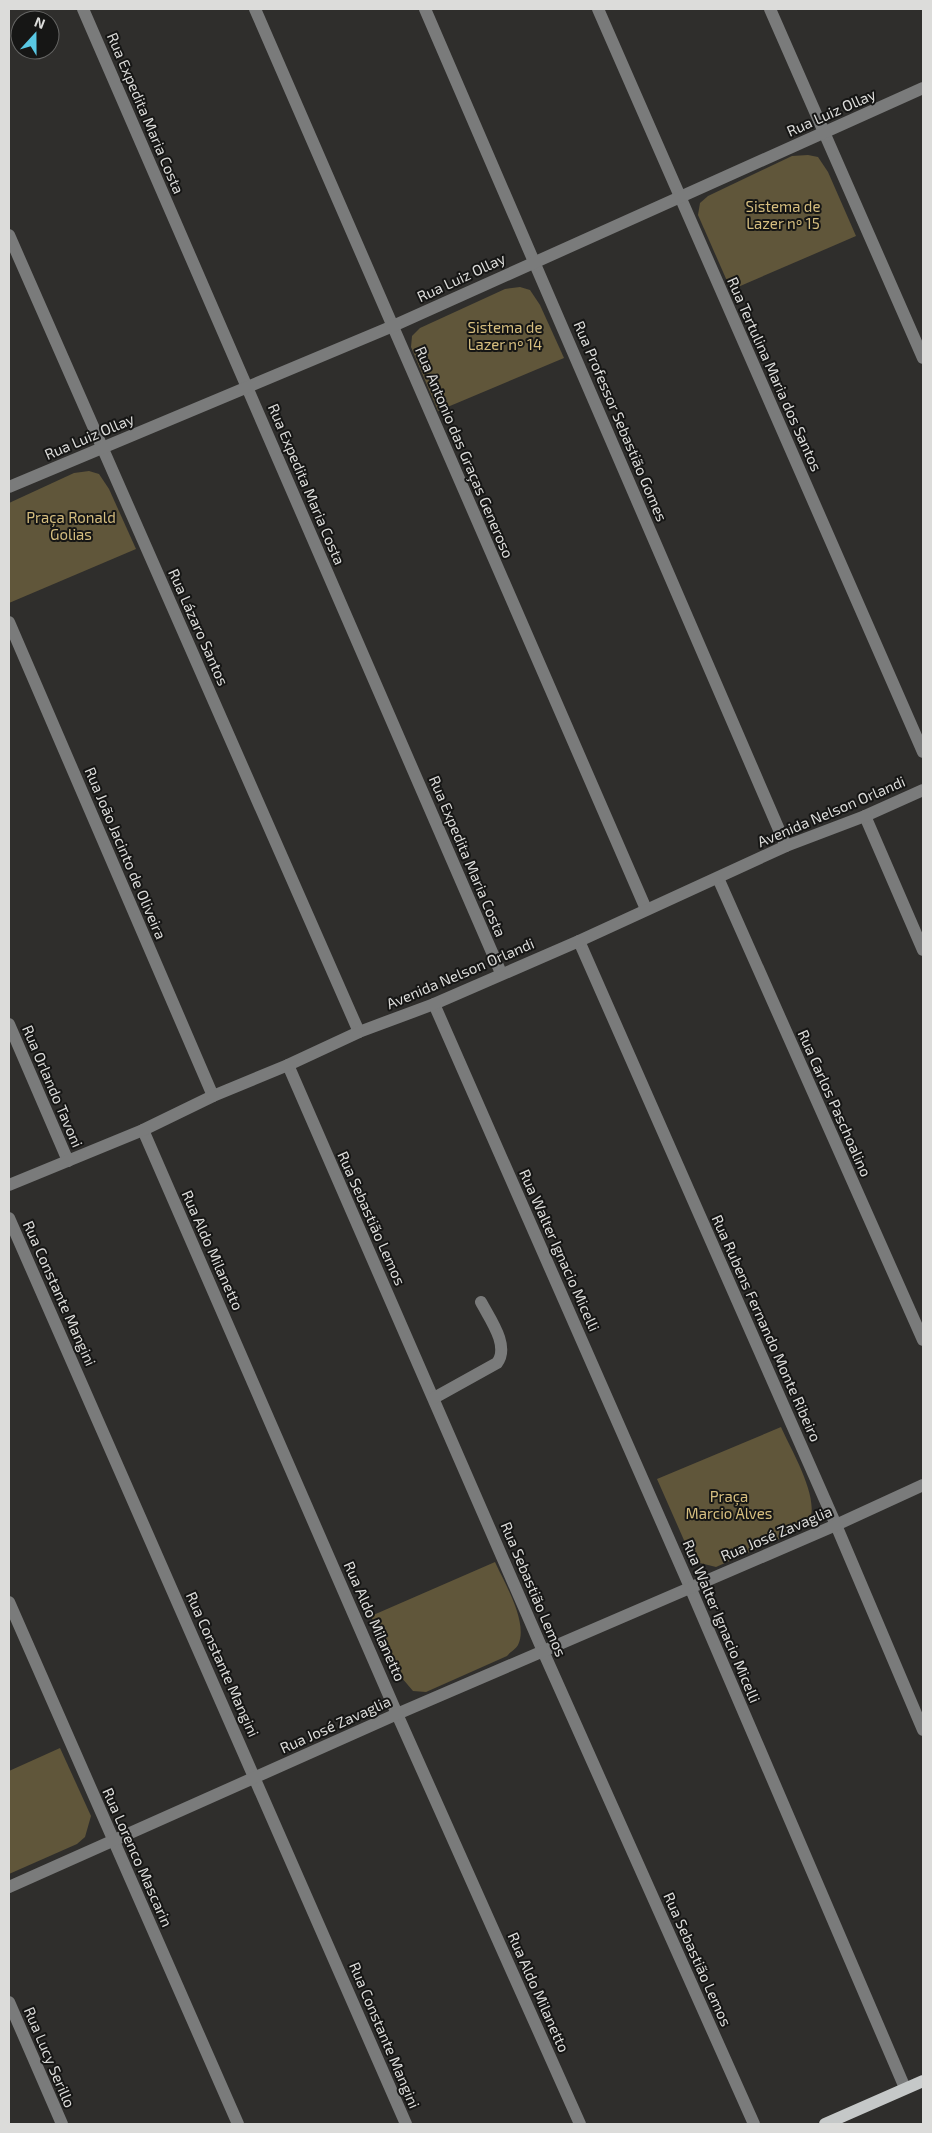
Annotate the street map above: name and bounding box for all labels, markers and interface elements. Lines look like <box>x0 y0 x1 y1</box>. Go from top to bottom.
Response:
north arrow <box>10 10 60 60</box>
text: N <box>32 13 48 32</box>
street label: Rua Expedita Maria Costa <box>104 30 188 196</box>
street label: Rua Luiz Ollay <box>784 84 878 140</box>
park label: Sistema de Lazer nº 15 <box>746 197 820 232</box>
street label: Rua Luiz Ollay <box>414 249 508 305</box>
street label: Rua Tertulina Maria dos Santos <box>724 274 826 474</box>
park label: Sistema de Lazer nº 14 <box>468 318 542 353</box>
street label: Rua Professor Sebastião Gomes <box>570 318 672 524</box>
street label: Rua Antonio das Graças Generoso <box>411 343 518 561</box>
street label: Rua Expedita Maria Costa <box>265 401 349 567</box>
street label: Rua Luiz Ollay <box>42 409 137 463</box>
park label: Praça Ronald Golias <box>26 508 116 543</box>
street label: Rua Lázaro Santos <box>165 566 233 688</box>
street label: Rua João Jacinto de Oliveira <box>82 764 170 942</box>
street label: Avenida Nelson Orlandi <box>754 772 908 850</box>
street label: Rua Expedita Maria Costa <box>426 773 510 939</box>
street label: Avenida Nelson Orlandi <box>383 934 537 1012</box>
street label: Rua Orlando Tavoni <box>19 1022 87 1150</box>
street label: Rua Carlos Paschoalino <box>794 1027 876 1179</box>
street label: Rua Sebastião Lemos <box>334 1148 410 1288</box>
street label: Rua Walter Ignacio Micelli <box>516 1166 604 1334</box>
street label: Rua Aldo Milanetto <box>178 1187 248 1313</box>
street label: Rua Rubens Fernando Monte Ribeiro <box>709 1212 825 1444</box>
street label: Rua Constante Mangini <box>20 1218 100 1368</box>
park label: Praça Marcio Alves <box>686 1487 772 1522</box>
street label: Rua José Zavaglia <box>718 1501 834 1565</box>
street label: Rua Sebastião Lemos <box>497 1519 571 1659</box>
street label: Rua Walter Ignacio Micelli <box>679 1537 765 1705</box>
street label: Rua Aldo Milanetto <box>340 1558 410 1684</box>
street label: Rua Constante Mangini <box>183 1589 263 1739</box>
street label: Rua José Zavaglia <box>277 1692 393 1756</box>
street label: Rua Lorenco Mascarin <box>99 1785 177 1929</box>
street label: Rua Sebastião Lemos <box>660 1889 736 2029</box>
street label: Rua Aldo Milanetto <box>504 1929 574 2055</box>
street label: Rua Constante Mangini <box>346 1959 424 2111</box>
street label: Rua Lucy Serillo <box>21 2004 79 2110</box>

